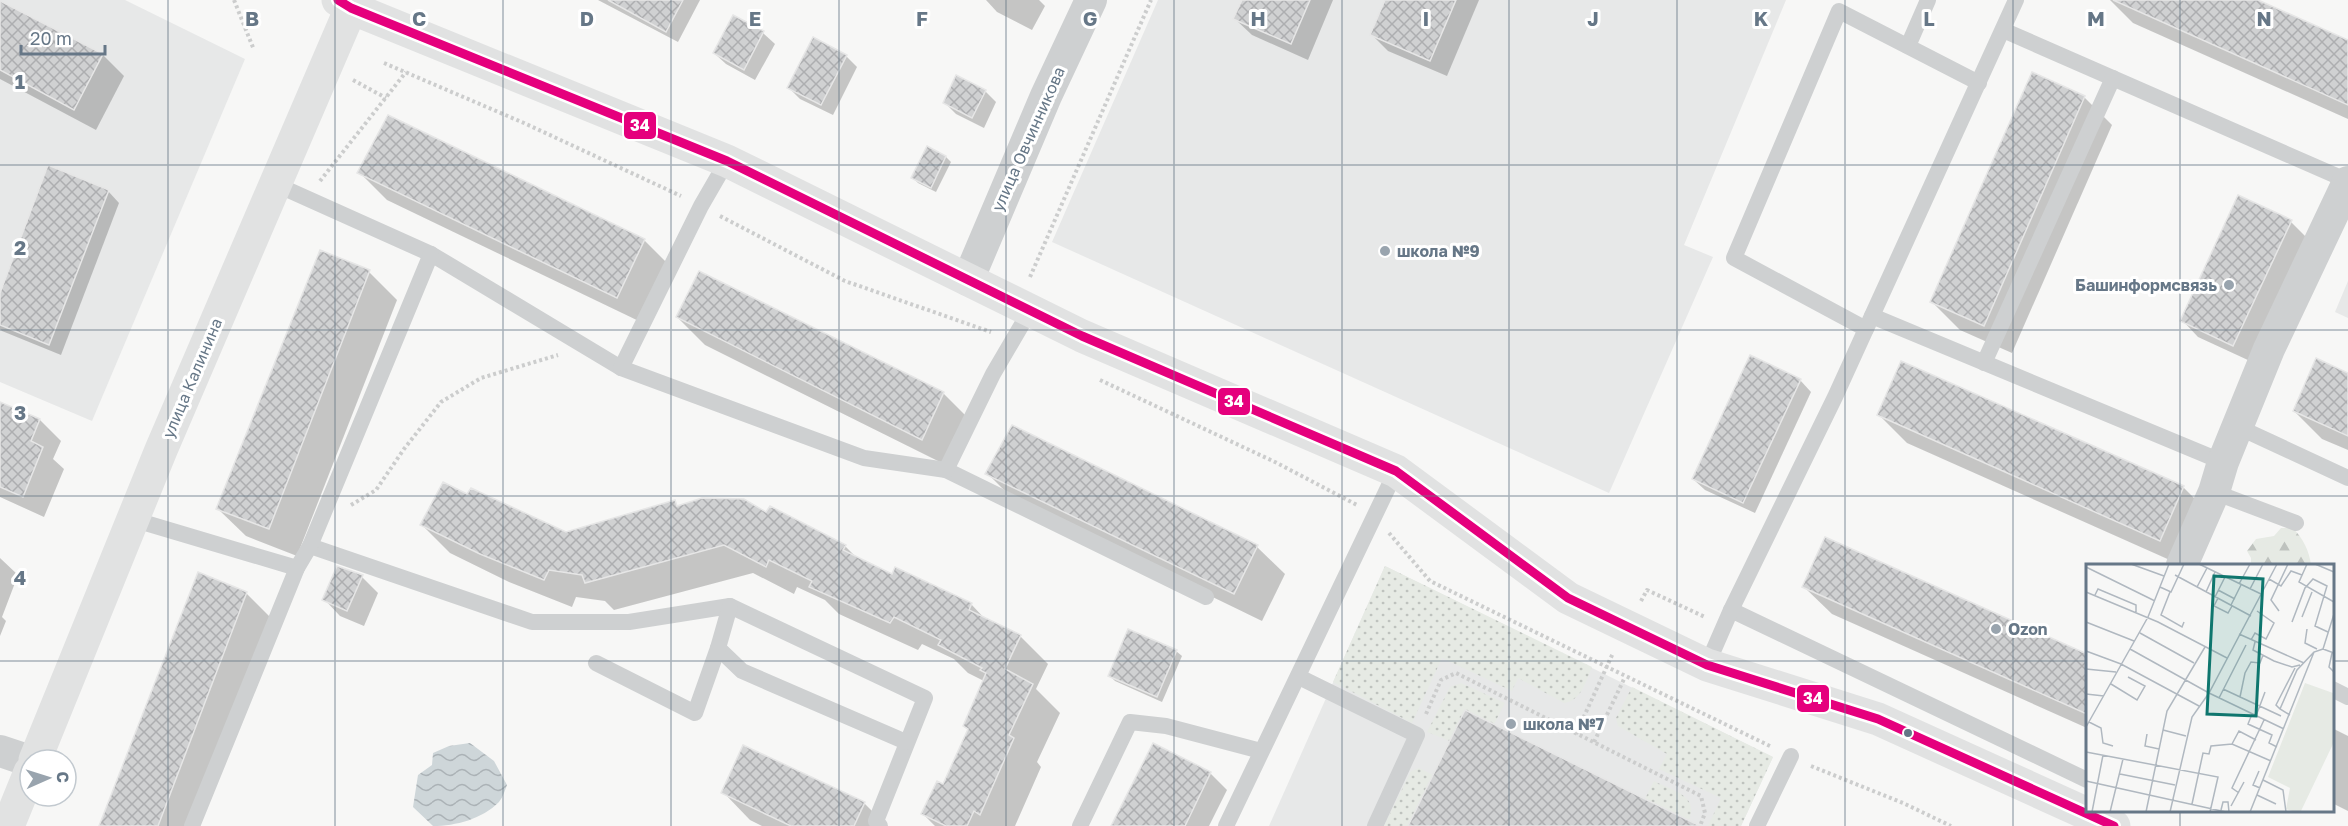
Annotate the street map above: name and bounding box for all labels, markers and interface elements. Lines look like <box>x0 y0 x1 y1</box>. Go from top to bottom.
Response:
text: B <box>245 6 259 30</box>
text: C <box>412 6 426 30</box>
text: D <box>580 6 594 30</box>
text: E <box>749 6 761 30</box>
text: F <box>916 6 928 30</box>
text: G <box>1083 6 1097 30</box>
text: H <box>1250 6 1266 30</box>
text: I <box>1423 6 1429 30</box>
text: J <box>1587 6 1599 30</box>
text: K <box>1754 6 1769 30</box>
text: L <box>1923 6 1935 30</box>
text: M <box>2087 6 2105 30</box>
text: N <box>2256 6 2272 30</box>
scale bar <box>21 18 105 56</box>
text: 20 m <box>30 27 72 49</box>
street label: улица Овчинникова <box>987 64 1069 214</box>
text: 1 <box>15 69 25 93</box>
line badge: 34 <box>623 111 657 140</box>
text: 34 <box>630 115 650 135</box>
text: 2 <box>14 235 26 259</box>
place label: школа №9 <box>1397 241 1480 261</box>
marker: школа №9 <box>1378 244 1392 258</box>
place label: Башинформсвязь <box>2075 275 2217 295</box>
marker: Башинформсвязь <box>2222 278 2236 292</box>
street label: улица Калинина <box>158 315 226 441</box>
line badge: 34 <box>1217 387 1251 416</box>
text: 34 <box>1224 391 1244 411</box>
text: 3 <box>14 400 26 424</box>
inset map <box>2086 564 2333 811</box>
text: 4 <box>14 565 26 589</box>
place label: Ozon <box>2008 619 2048 639</box>
marker: Ozon <box>1989 622 2003 636</box>
line badge: 34 <box>1796 684 1830 713</box>
text: 34 <box>1803 688 1823 708</box>
place label: школа №7 <box>1523 714 1604 734</box>
marker: школа №7 <box>1504 717 1518 731</box>
unlabelled marker <box>1902 727 1914 739</box>
north arrow <box>18 748 78 808</box>
text: С <box>53 771 73 783</box>

